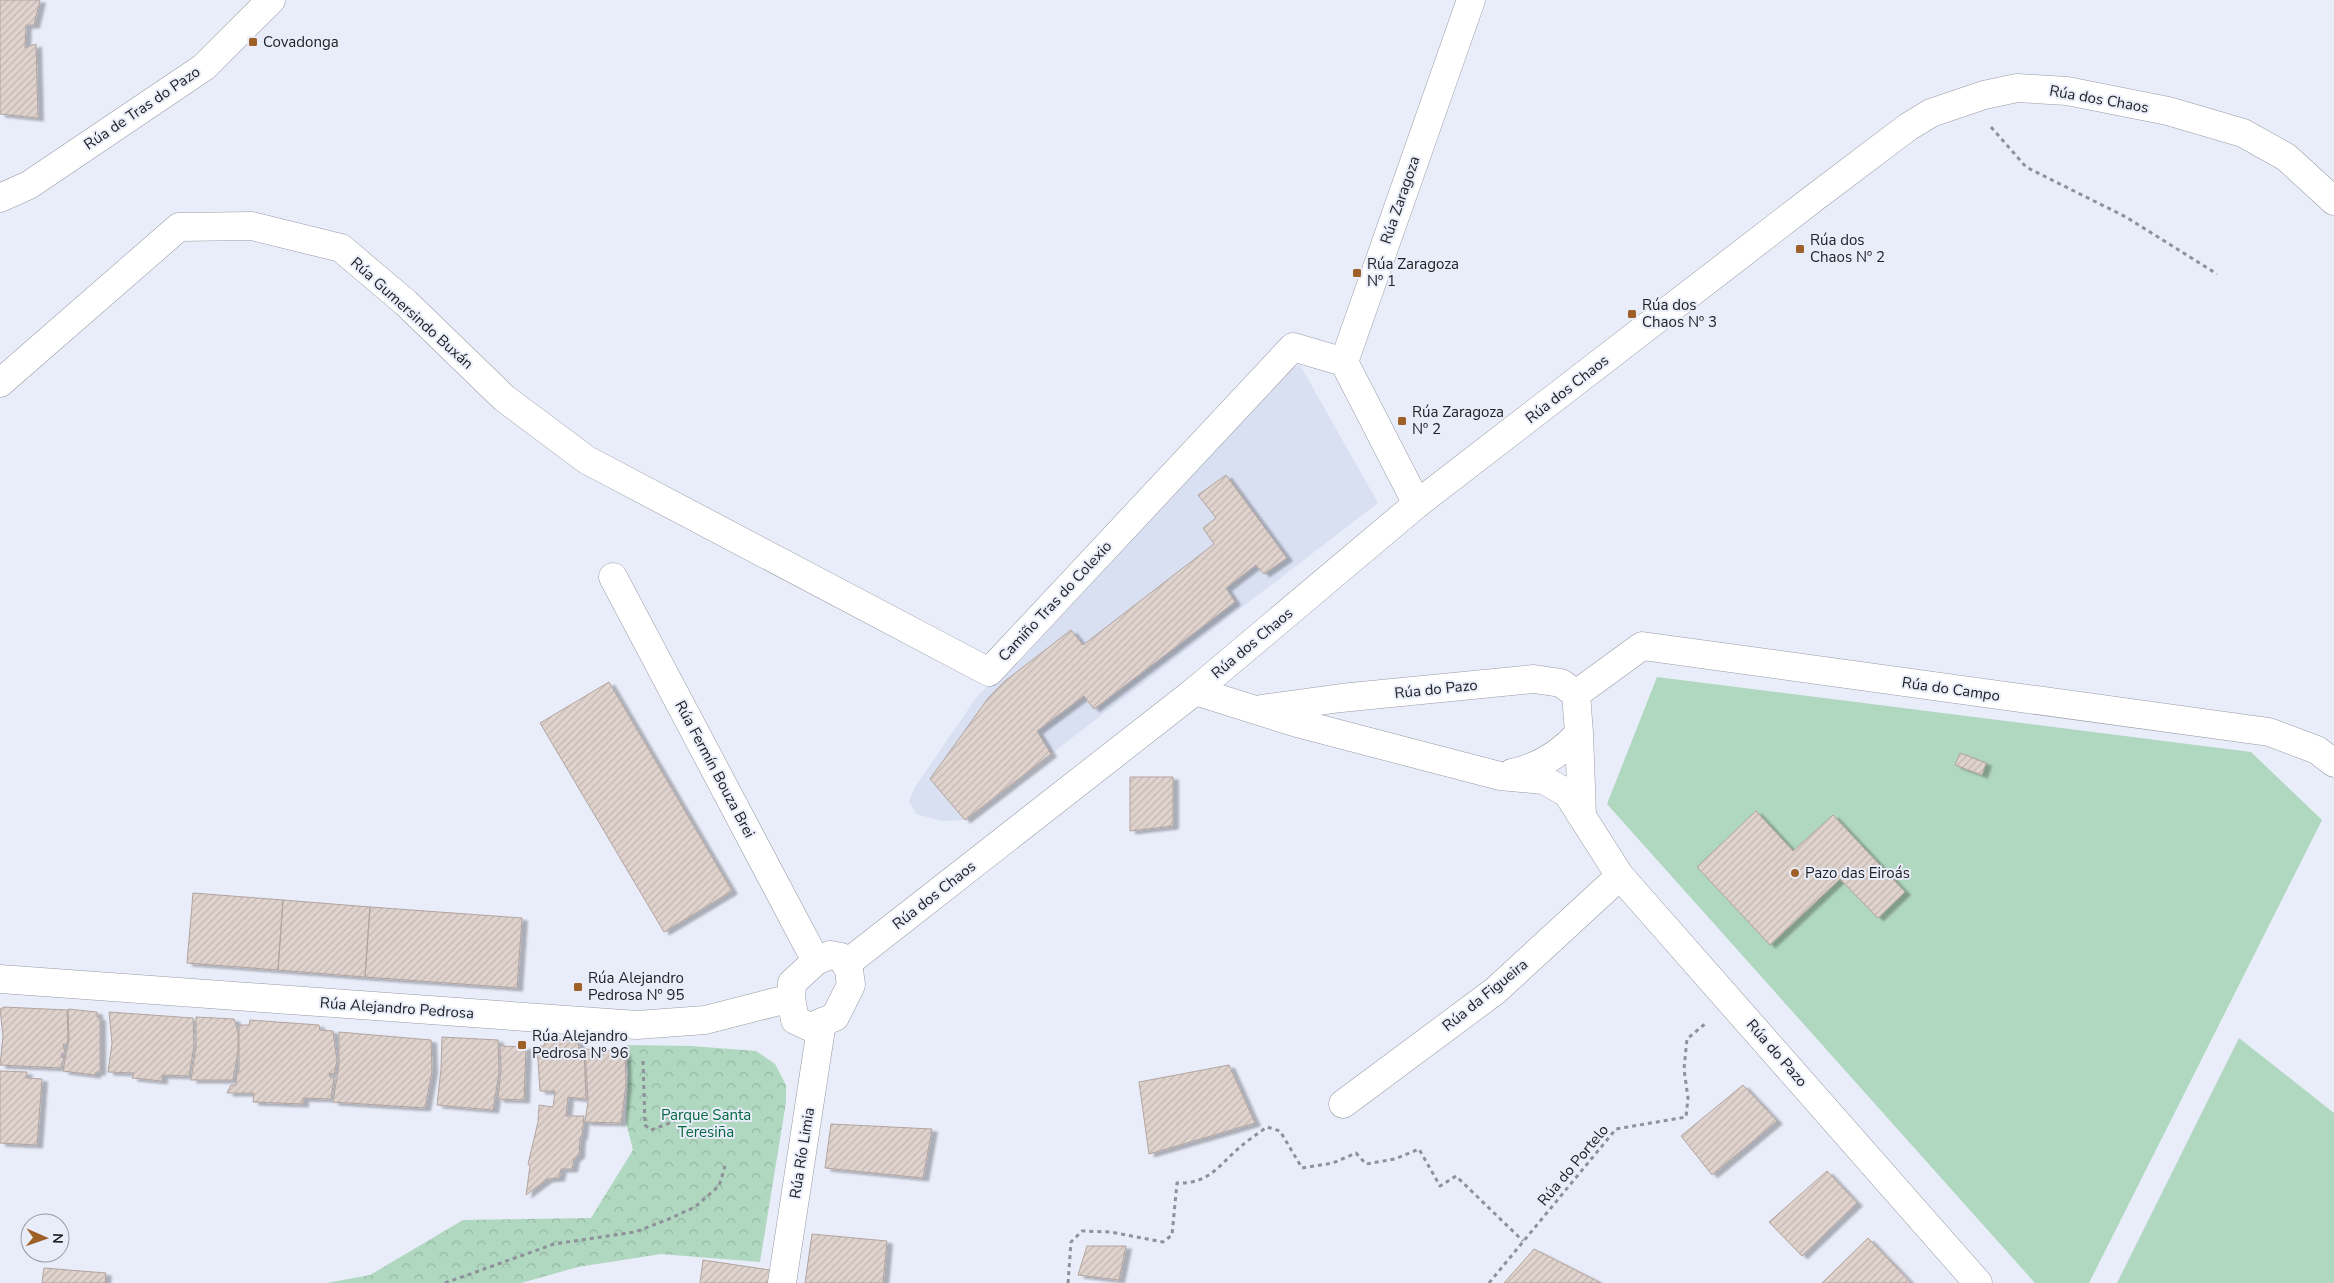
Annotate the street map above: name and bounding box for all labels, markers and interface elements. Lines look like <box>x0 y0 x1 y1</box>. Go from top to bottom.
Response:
place label: Covadonga <box>263 32 339 52</box>
marker: Covadonga <box>247 36 259 48</box>
street label: Rúa de Tras do Pazo <box>80 62 204 154</box>
street label: Rúa dos Chaos <box>2048 80 2150 118</box>
street label: Rúa Zaragoza <box>1376 153 1424 247</box>
place label: Rúa dos Chaos Nº 2 <box>1810 230 1885 267</box>
marker: Rúa dos Chaos Nº 2 <box>1794 243 1806 255</box>
street label: Rúa Gumersindo Buxán <box>346 252 478 374</box>
place label: Rúa Zaragoza Nº 1 <box>1367 254 1459 291</box>
marker: Rúa Zaragoza Nº 1 <box>1351 267 1363 279</box>
place label: Rúa dos Chaos Nº 3 <box>1642 295 1717 332</box>
marker: Rúa dos Chaos Nº 3 <box>1626 308 1638 320</box>
street label: Rúa dos Chaos <box>1521 350 1613 428</box>
place label: Rúa Zaragoza Nº 2 <box>1412 402 1504 439</box>
marker: Rúa Zaragoza Nº 2 <box>1396 415 1408 427</box>
street label: Camiño Tras do Colexio <box>994 536 1116 666</box>
street label: Rúa dos Chaos <box>1207 603 1297 683</box>
street label: Rúa do Campo <box>1901 672 2001 706</box>
street label: Rúa do Pazo <box>1393 675 1479 703</box>
street label: Rúa Fermín Bouza Brei <box>670 697 760 841</box>
street label: Rúa dos Chaos <box>888 856 980 934</box>
place label: Pazo das Eiroás <box>1805 863 1910 883</box>
marker: Pazo das Eiroás <box>1789 867 1801 879</box>
street label: Rúa da Figueira <box>1438 954 1532 1036</box>
place label: Rúa Alejandro Pedrosa Nº 95 <box>588 968 685 1005</box>
marker: Rúa Alejandro Pedrosa Nº 95 <box>572 981 584 993</box>
street label: Rúa Alejandro Pedrosa <box>319 993 475 1023</box>
street label: Rúa do Pazo <box>1742 1015 1812 1091</box>
place label: Rúa Alejandro Pedrosa Nº 96 <box>532 1026 629 1063</box>
marker: Rúa Alejandro Pedrosa Nº 96 <box>516 1039 528 1051</box>
park label: Parque Santa Teresiña <box>661 1105 751 1142</box>
street label: Rúa Río Limia <box>785 1106 819 1200</box>
street label: Rúa do Portelo <box>1533 1120 1613 1210</box>
north arrow <box>20 1213 70 1263</box>
text: N <box>48 1233 67 1244</box>

